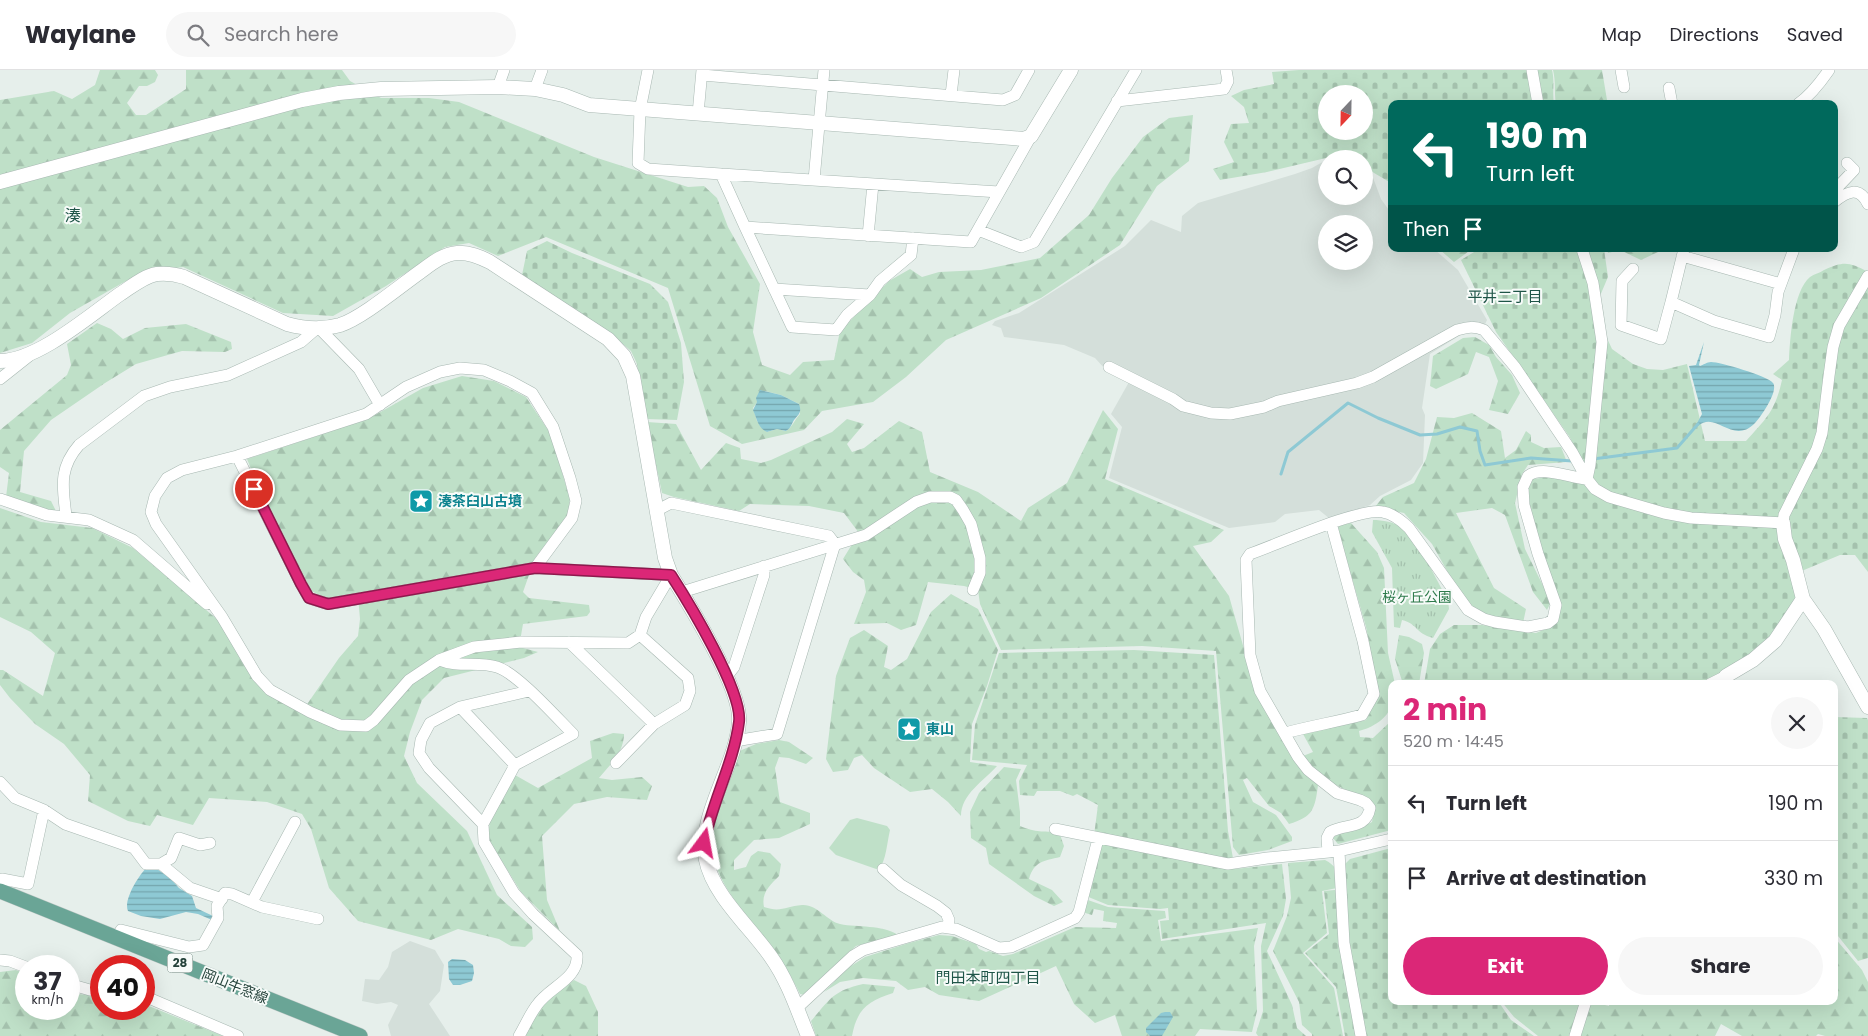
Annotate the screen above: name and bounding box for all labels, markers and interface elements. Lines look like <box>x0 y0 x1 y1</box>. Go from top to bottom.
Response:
search box <box>166 12 516 57</box>
text: Waylane <box>25 18 136 51</box>
icon: search <box>184 21 212 49</box>
text: Search here <box>224 21 339 48</box>
text: Map <box>1602 22 1641 47</box>
text: Directions <box>1669 22 1759 47</box>
text: Saved <box>1787 22 1843 47</box>
north arrow <box>1318 85 1372 140</box>
map controls <box>1318 85 1373 270</box>
text: 190 m <box>1486 111 1588 160</box>
icon: left <box>1403 120 1468 185</box>
button: search <box>1318 150 1373 205</box>
text: Turn left <box>1486 158 1574 189</box>
district label: 湊 <box>65 204 81 227</box>
button: layers <box>1318 215 1373 270</box>
icon: arrive <box>1459 215 1487 243</box>
text: Then <box>1403 216 1449 243</box>
district label: 平井二丁目 <box>1467 286 1543 307</box>
pin <box>233 468 275 510</box>
icon: arrive <box>240 475 268 503</box>
place icon: 湊茶臼山古墳 <box>408 488 434 514</box>
place label: 湊茶臼山古墳 <box>438 491 522 511</box>
park label: 桜ヶ丘公園 <box>1382 587 1452 607</box>
text: 2 min <box>1403 688 1487 731</box>
button: close <box>1771 697 1823 749</box>
place icon: 東山 <box>896 716 922 742</box>
place label: 東山 <box>926 719 954 739</box>
text: 520 m · 14:45 <box>1403 730 1504 753</box>
icon: left <box>1403 789 1431 817</box>
text: Turn left <box>1446 790 1527 817</box>
text: 190 m <box>1768 790 1823 817</box>
position arrow <box>677 816 729 868</box>
icon: arrive <box>1403 864 1431 892</box>
text: Arrive at destination <box>1446 865 1647 892</box>
text: 330 m <box>1764 865 1823 892</box>
button: Exit <box>1403 937 1608 995</box>
button: Share <box>1618 937 1823 995</box>
road number: 28 <box>168 954 192 972</box>
speed limit sign: 40 <box>90 955 155 1020</box>
text: 37 <box>33 964 62 999</box>
street label: 岡山牛窓線 <box>199 964 271 1008</box>
district label: 門田本町四丁目 <box>935 967 1041 988</box>
text: km/h <box>32 991 63 1008</box>

